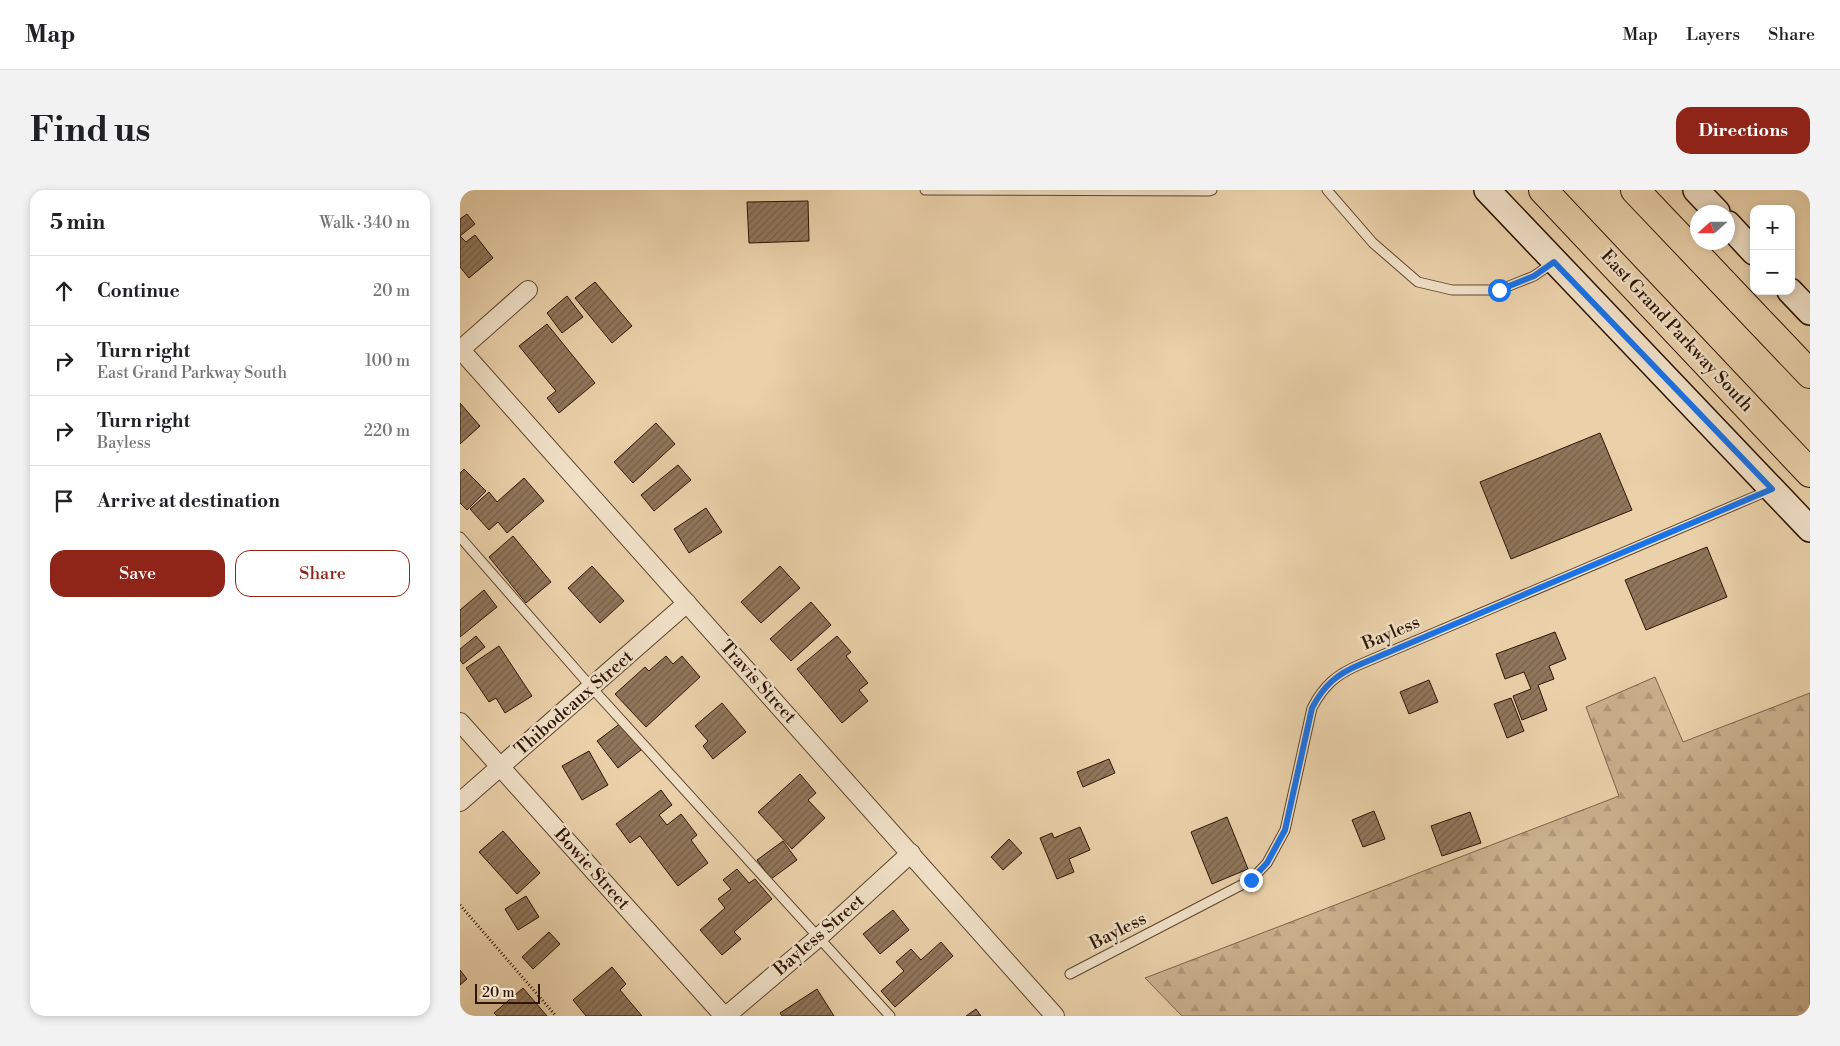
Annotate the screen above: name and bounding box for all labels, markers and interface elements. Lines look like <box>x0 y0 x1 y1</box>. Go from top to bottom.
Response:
text: Map <box>25 20 75 50</box>
text: Map <box>1623 23 1658 46</box>
text: Layers <box>1686 23 1740 46</box>
text: Share <box>1768 23 1815 46</box>
button: Directions <box>1676 107 1810 154</box>
text: Find us <box>30 109 150 152</box>
north arrow <box>1690 205 1735 250</box>
map controls <box>1750 205 1795 295</box>
button: + <box>1750 205 1795 250</box>
text: 5 min <box>50 210 105 236</box>
text: Walk · 340 m <box>320 213 410 233</box>
street label: East Grand Parkway South <box>1596 245 1758 417</box>
button: − <box>1750 250 1795 295</box>
icon: ahead <box>50 277 78 305</box>
text: Continue <box>97 279 180 303</box>
route start <box>1488 279 1511 302</box>
text: 20 m <box>373 281 410 301</box>
text: Turn right <box>97 339 190 363</box>
icon: right <box>50 347 78 375</box>
text: 100 m <box>365 351 410 371</box>
text: East Grand Parkway South <box>97 363 287 383</box>
text: Turn right <box>97 409 190 433</box>
icon: right <box>50 417 78 445</box>
text: 220 m <box>364 421 410 441</box>
text: Bayless <box>97 433 151 453</box>
icon: arrive <box>50 487 78 515</box>
text: Arrive at destination <box>97 489 280 513</box>
button: Save <box>50 550 225 597</box>
button: Share <box>235 550 410 597</box>
street label: Bayless <box>1358 611 1423 656</box>
street label: Travis Street <box>715 636 802 729</box>
street label: Thibodeaux Street <box>510 645 639 761</box>
street label: Bowie Street <box>549 822 635 915</box>
route end <box>1240 869 1263 892</box>
street label: Bayless Street <box>768 889 870 981</box>
street label: Bayless <box>1085 907 1150 955</box>
scale bar <box>475 981 540 1004</box>
text: 20 m <box>482 984 514 1002</box>

